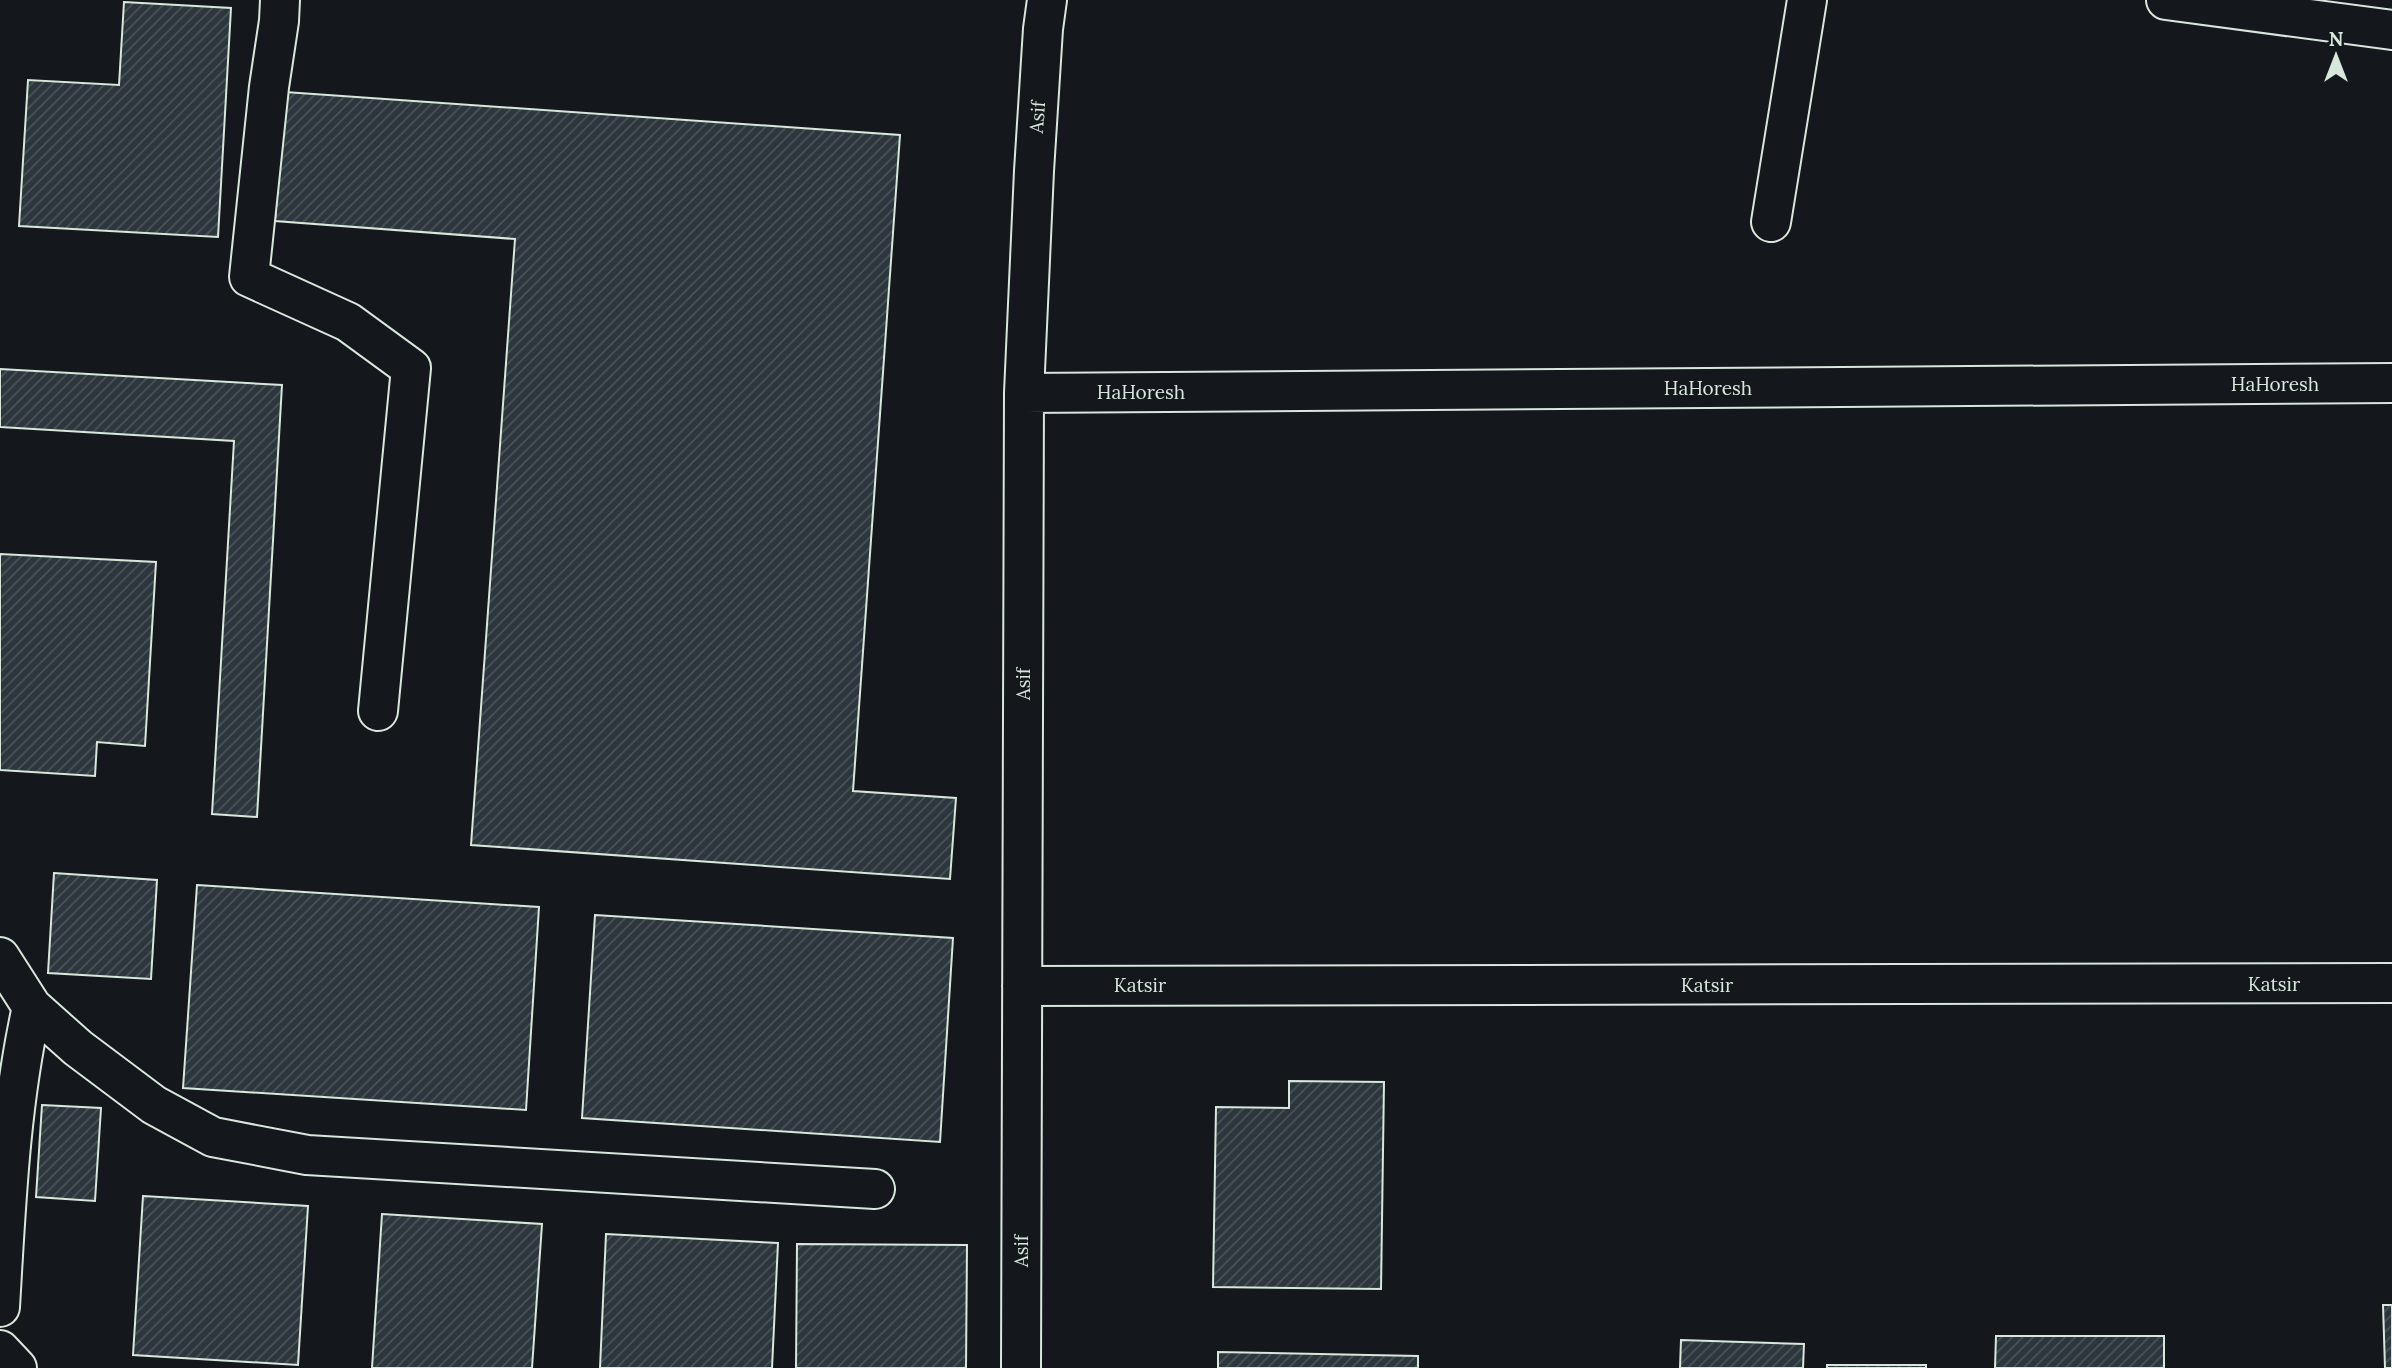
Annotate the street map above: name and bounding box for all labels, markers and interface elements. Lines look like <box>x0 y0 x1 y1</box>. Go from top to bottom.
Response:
north arrow <box>2301 21 2371 91</box>
text: N <box>2329 27 2344 51</box>
street label: Asif <box>1024 98 1050 135</box>
street label: HaHoresh <box>2231 372 2319 396</box>
street label: HaHoresh <box>1664 376 1752 400</box>
street label: HaHoresh <box>1097 380 1185 404</box>
street label: Asif <box>1011 666 1035 701</box>
street label: Katsir <box>2248 972 2301 996</box>
street label: Katsir <box>1114 973 1167 997</box>
street label: Katsir <box>1681 973 1734 997</box>
street label: Asif <box>1009 1233 1033 1268</box>

